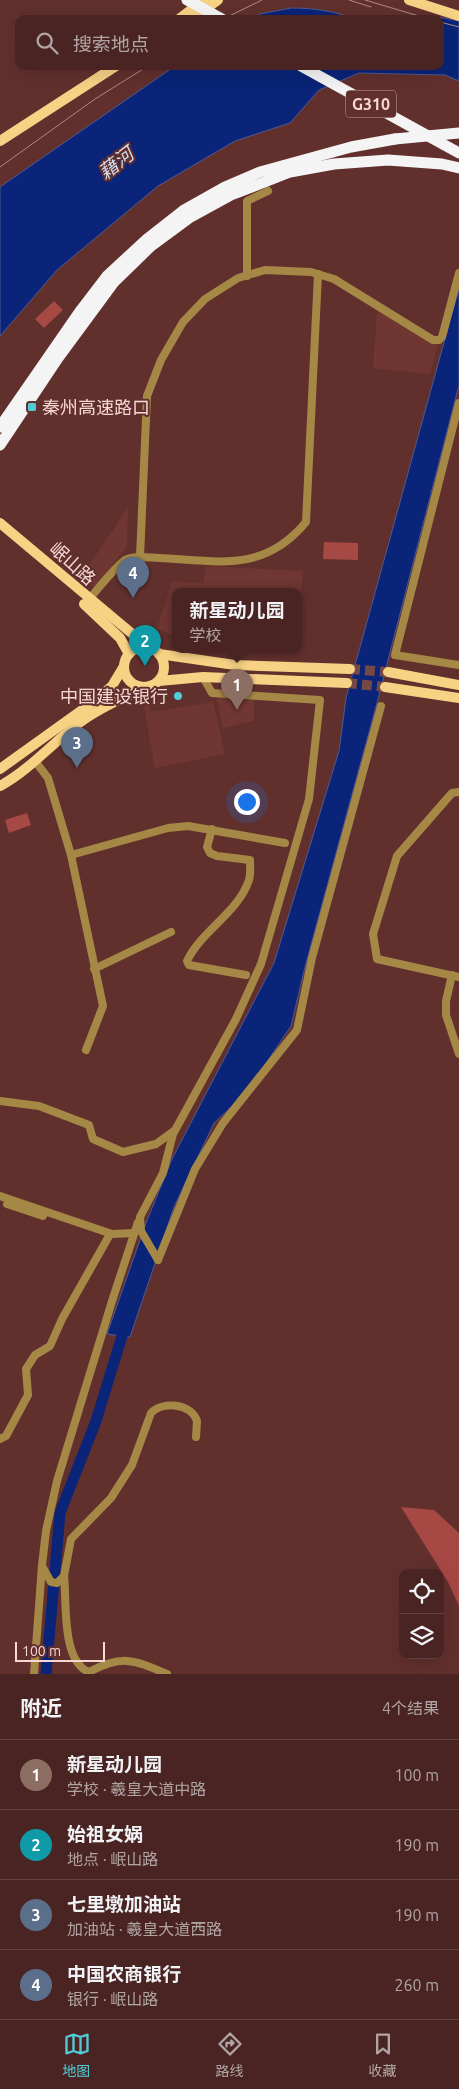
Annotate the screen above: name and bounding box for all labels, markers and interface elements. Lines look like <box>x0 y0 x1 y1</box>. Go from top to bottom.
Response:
search box <box>15 15 444 70</box>
icon: search <box>33 29 61 57</box>
text: 搜索地点 <box>73 33 149 55</box>
road number: G310 <box>346 90 396 118</box>
water label: 藉河 <box>94 140 141 183</box>
place label: 秦州高速路口 <box>42 397 150 417</box>
marker: 秦州高速路口 <box>26 401 38 413</box>
street label: 岷山路 <box>46 538 100 588</box>
pin: 4 <box>117 557 149 598</box>
popup <box>172 588 302 653</box>
text: 新星动儿园 <box>189 599 285 621</box>
pin: 2 <box>129 625 161 666</box>
text: 学校 <box>189 626 222 644</box>
pin: 1 <box>221 669 253 710</box>
place label: 中国建设银行 <box>60 686 168 706</box>
marker: 中国建设银行 <box>172 690 184 702</box>
pin: 3 <box>61 727 93 768</box>
your location <box>234 789 260 815</box>
map controls <box>399 1569 444 1659</box>
button: locate <box>399 1569 444 1614</box>
button: layers <box>399 1614 444 1659</box>
scale bar <box>15 1639 105 1662</box>
text: 100 m <box>22 1643 61 1659</box>
text: 附近 <box>20 1696 62 1720</box>
text: 4个结果 <box>382 1699 439 1717</box>
text: 新星动儿园 <box>67 1753 162 1775</box>
text: 1 <box>31 1766 41 1784</box>
text: 100 m <box>394 1766 439 1784</box>
text: 学校 · 羲皇大道中路 <box>67 1780 206 1798</box>
text: 始祖女娲 <box>67 1823 143 1845</box>
text: 2 <box>31 1836 41 1854</box>
text: 190 m <box>394 1836 439 1854</box>
text: 地点 · 岷山路 <box>67 1850 158 1868</box>
text: 七里墩加油站 <box>67 1893 181 1915</box>
text: 3 <box>31 1906 41 1924</box>
text: 190 m <box>394 1906 439 1924</box>
text: 加油站 · 羲皇大道西路 <box>67 1920 222 1938</box>
text: 中国农商银行 <box>67 1963 181 1985</box>
text: 4 <box>31 1976 41 1994</box>
text: 260 m <box>394 1976 439 1994</box>
text: 银行 · 岷山路 <box>67 1990 158 2008</box>
tab: 地图 <box>63 2030 91 2080</box>
tab: 路线 <box>216 2030 244 2080</box>
tab: 收藏 <box>369 2030 397 2080</box>

